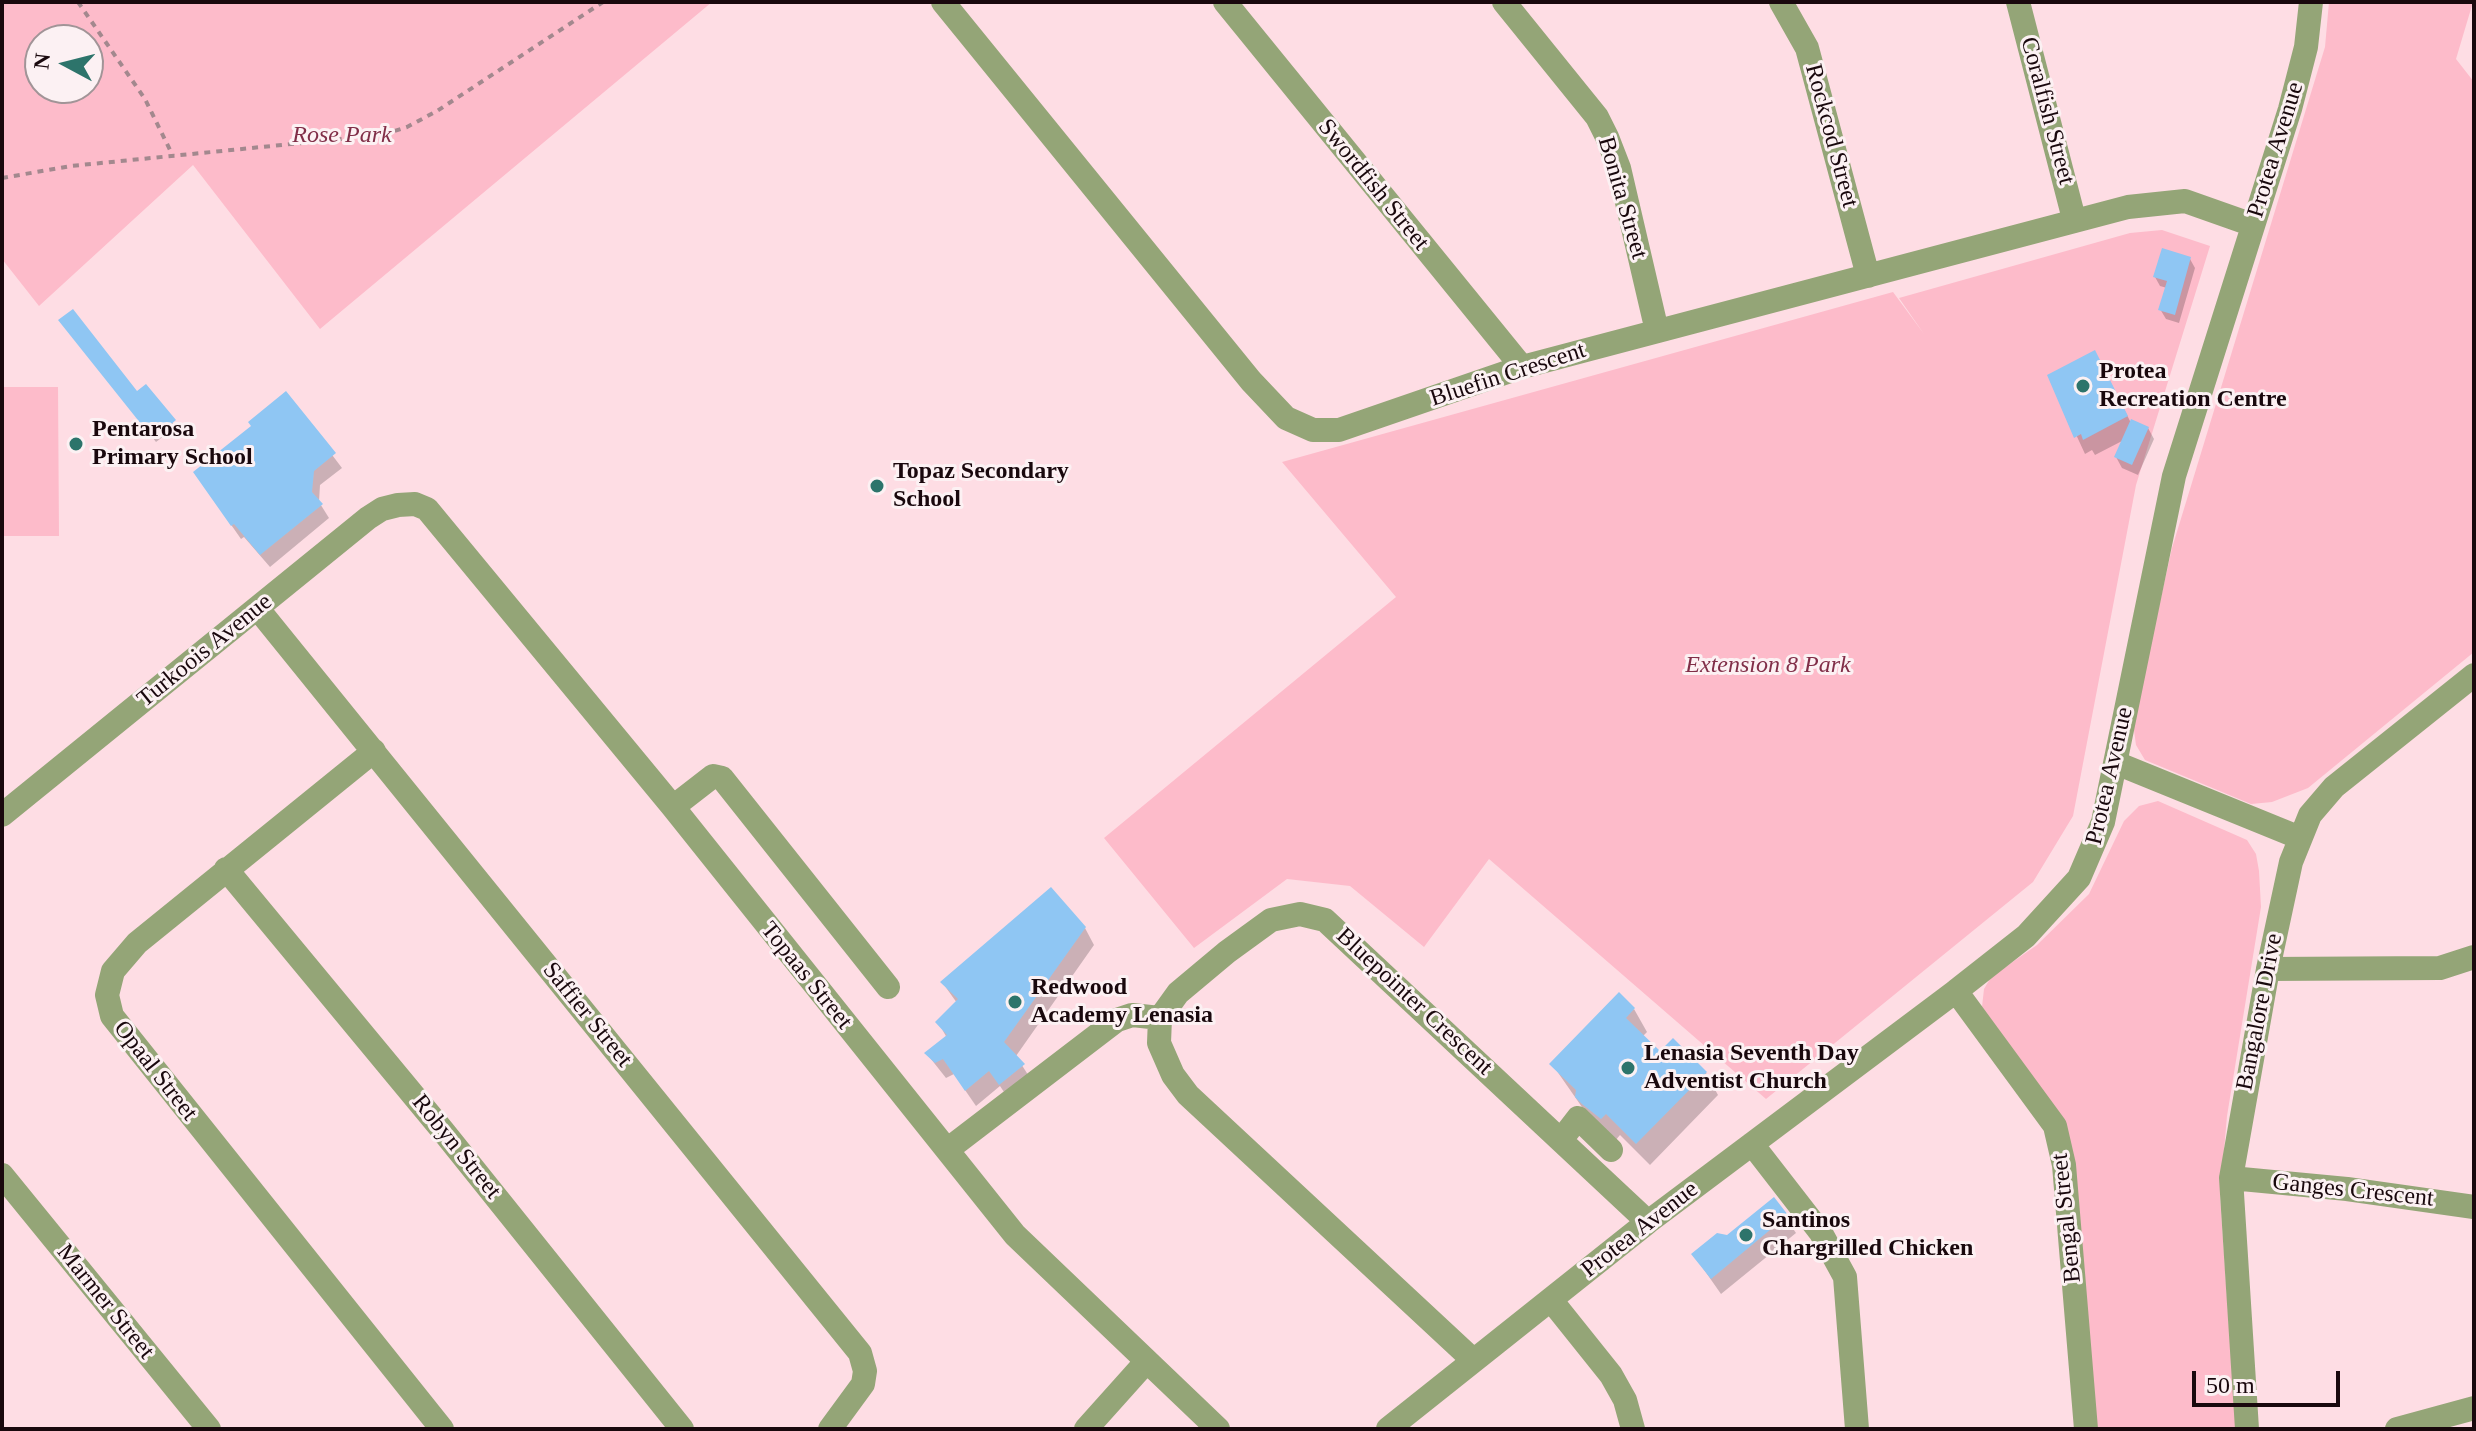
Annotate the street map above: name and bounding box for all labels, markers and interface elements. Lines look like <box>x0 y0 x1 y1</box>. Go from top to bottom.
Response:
north arrow <box>24 24 104 104</box>
street label: Coralfish Street <box>2014 34 2080 188</box>
text: N <box>28 52 55 71</box>
street label: Rockcod Street <box>1798 61 1864 211</box>
street label: Protea Avenue <box>2242 79 2310 221</box>
street label: Swordfish Street <box>1311 114 1435 256</box>
park label: Rose Park <box>292 122 392 150</box>
street label: Bonita Street <box>1591 133 1653 263</box>
street label: Bluefin Crescent <box>1427 336 1589 414</box>
place label: Protea Recreation Centre <box>2099 358 2287 414</box>
marker: Protea Recreation Centre <box>2074 377 2092 395</box>
place label: Pentarosa Primary School <box>92 416 253 472</box>
marker: Pentarosa Primary School <box>67 435 85 453</box>
place label: Topaz Secondary School <box>893 458 1069 514</box>
marker: Topaz Secondary School <box>868 477 886 495</box>
street label: Turkoois Avenue <box>132 588 278 714</box>
park label: Extension 8 Park <box>1685 652 1851 680</box>
street label: Protea Avenue <box>2080 704 2140 848</box>
street label: Topaas Street <box>754 917 858 1035</box>
street label: Bluepointer Crescent <box>1330 922 1498 1082</box>
street label: Bangalore Drive <box>2231 931 2289 1093</box>
street label: Saffier Street <box>536 957 638 1073</box>
place label: Redwood Academy Lenasia <box>1031 974 1213 1030</box>
marker: Redwood Academy Lenasia <box>1006 993 1024 1011</box>
street label: Opaal Street <box>107 1015 203 1127</box>
place label: Lenasia Seventh Day Adventist Church <box>1644 1040 1859 1096</box>
marker: Lenasia Seventh Day Adventist Church <box>1619 1059 1637 1077</box>
street label: Robyn Street <box>405 1089 507 1205</box>
street label: Bengal Street <box>2046 1152 2088 1284</box>
street label: Ganges Crescent <box>2271 1168 2435 1214</box>
street label: Protea Avenue <box>1576 1176 1704 1284</box>
place label: Santinos Chargrilled Chicken <box>1762 1207 1973 1263</box>
marker: Santinos Chargrilled Chicken <box>1737 1226 1755 1244</box>
street label: Marmer Street <box>50 1239 160 1365</box>
scale bar <box>2196 1355 2344 1405</box>
text: 50 m <box>2206 1372 2255 1398</box>

